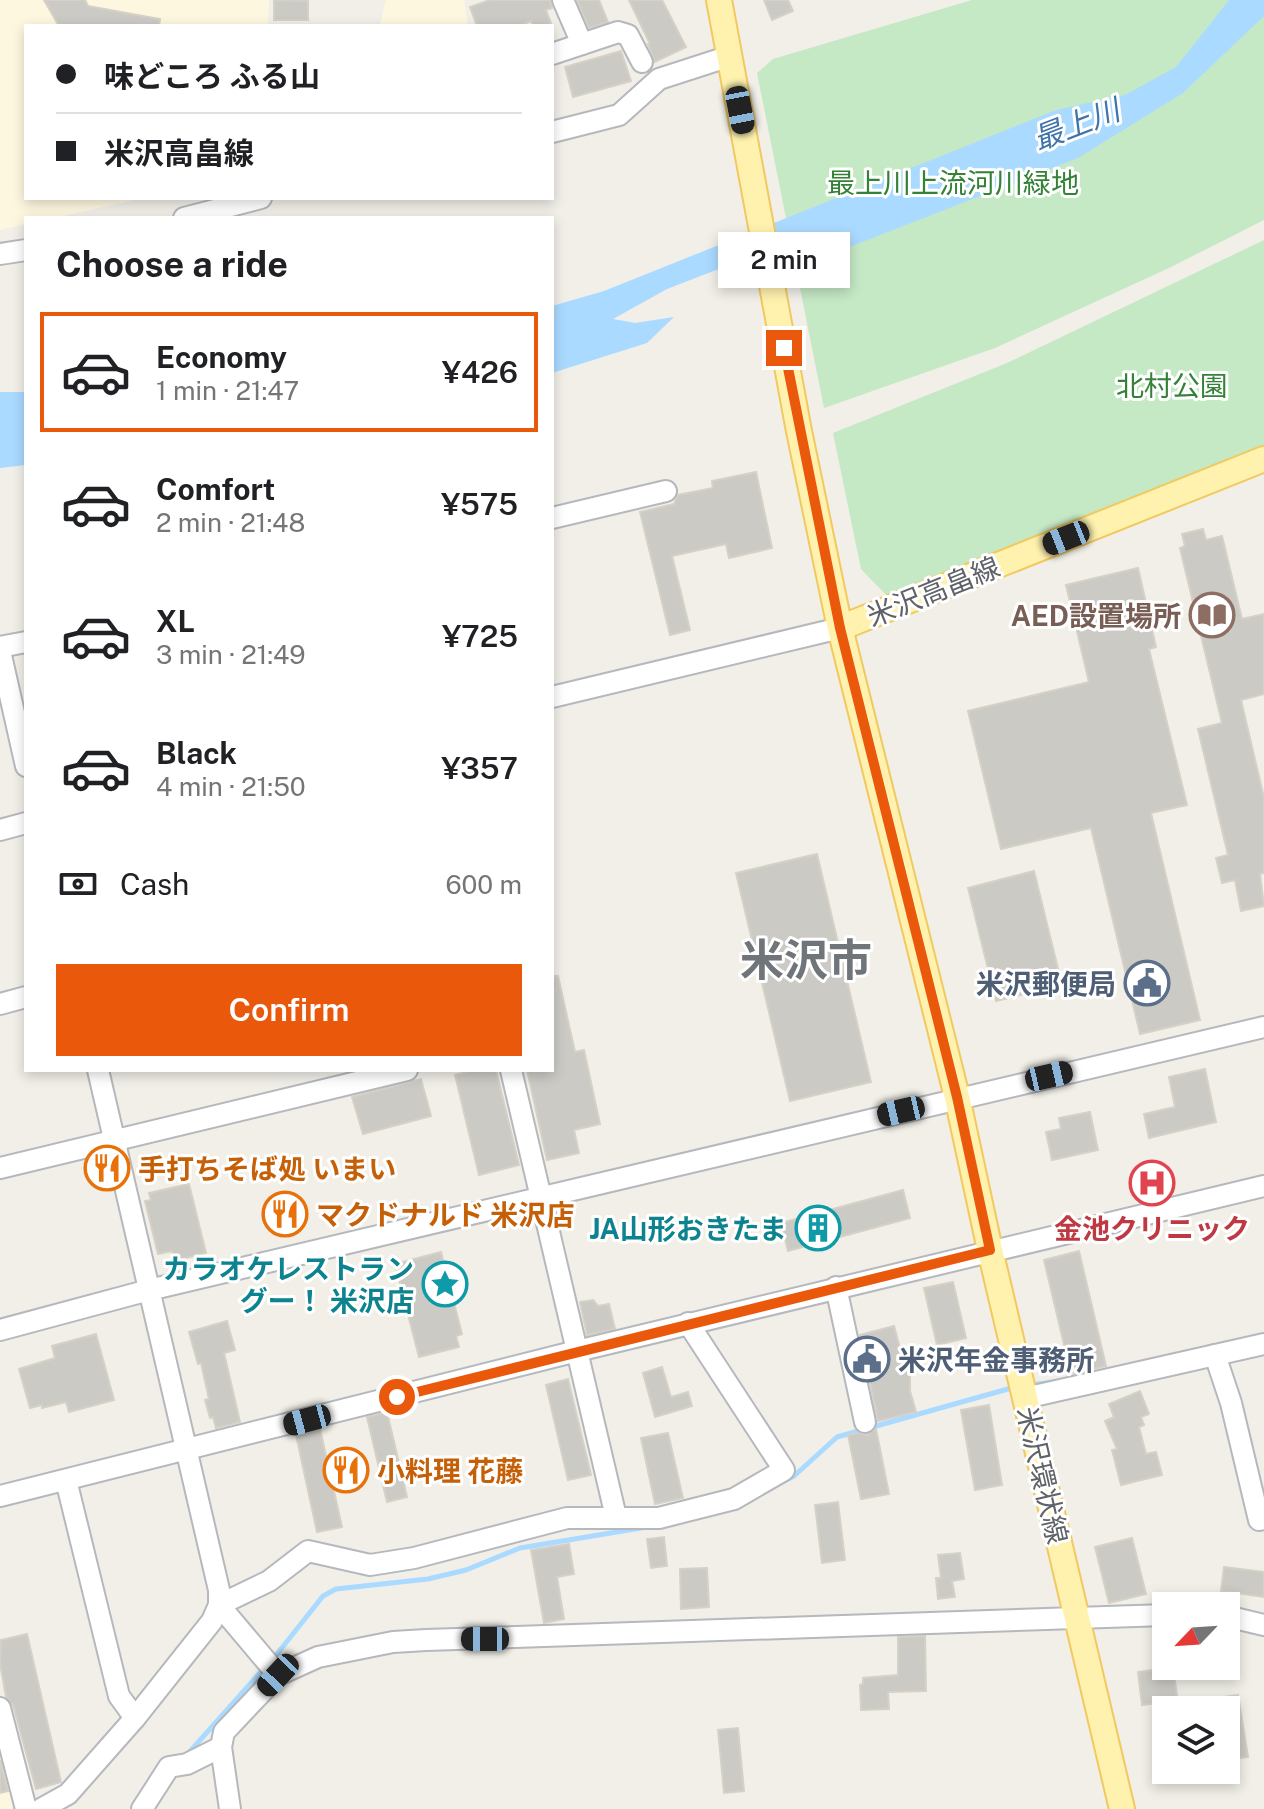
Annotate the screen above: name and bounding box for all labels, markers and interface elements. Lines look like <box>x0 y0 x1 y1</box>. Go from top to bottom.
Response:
text: 味どころ ふる山 <box>104 58 320 94</box>
car <box>724 84 756 136</box>
water label: 最上川 <box>1028 90 1127 157</box>
text: 米沢高畠線 <box>104 135 254 171</box>
park label: 最上川上流河川緑地 <box>827 166 1079 199</box>
callout: 2 min <box>718 232 850 288</box>
text: Choose a ride <box>56 243 288 285</box>
text: 2 min <box>750 244 818 275</box>
route end <box>766 330 802 366</box>
icon: car <box>60 336 132 408</box>
text: Economy <box>156 339 287 375</box>
text: ¥426 <box>442 354 518 390</box>
park label: 北村公園 <box>1116 369 1228 402</box>
text: 1 min · 21:47 <box>156 375 299 406</box>
icon: car <box>60 468 132 540</box>
text: Comfort <box>156 471 275 507</box>
text: ¥575 <box>441 486 518 522</box>
text: 2 min · 21:48 <box>156 507 305 538</box>
car <box>1039 518 1093 558</box>
street label: 米沢高畠線 <box>862 549 1004 633</box>
library icon: AED設置場所 <box>1188 591 1236 639</box>
place label: AED設置場所 <box>1011 599 1181 632</box>
icon: car <box>60 600 132 672</box>
text: XL <box>156 603 195 639</box>
text: ¥725 <box>442 618 518 654</box>
text: 3 min · 21:49 <box>156 639 306 670</box>
icon: car <box>60 732 132 804</box>
text: Black <box>156 735 237 771</box>
text: ¥357 <box>441 750 518 786</box>
text: 4 min · 21:50 <box>156 771 306 802</box>
icon: cash <box>56 862 100 906</box>
text: Cash <box>120 866 189 902</box>
text: 600 m <box>446 869 522 900</box>
district label: 米沢市 <box>740 934 872 986</box>
public building icon: 米沢郵便局 <box>1123 959 1171 1007</box>
button: Confirm <box>56 964 522 1056</box>
place label: 米沢郵便局 <box>976 967 1116 1000</box>
car <box>1023 1059 1075 1093</box>
car <box>875 1094 927 1128</box>
restaurant icon: 手打ちそば処 いまい <box>83 1144 131 1192</box>
place label: 手打ちそば処 いまい <box>138 1152 396 1185</box>
hospital icon: 金池クリニック <box>1128 1159 1176 1207</box>
restaurant icon: マクドナルド 米沢店 <box>261 1190 309 1238</box>
place label: マクドナルド 米沢店 <box>316 1198 574 1231</box>
building icon: JA山形おきたま <box>794 1204 842 1252</box>
place label: JA山形おきたま <box>589 1212 787 1245</box>
place label: 金池クリニック <box>1054 1212 1250 1245</box>
place label: カラオケレストラン グー！ 米沢店 <box>163 1252 414 1317</box>
place icon: カラオケレストラン グー！ 米沢店 <box>421 1260 469 1308</box>
public building icon: 米沢年金事務所 <box>843 1335 891 1383</box>
place label: 米沢年金事務所 <box>898 1343 1094 1376</box>
route start <box>379 1379 415 1415</box>
car <box>281 1402 333 1438</box>
street label: 米沢環状線 <box>1011 1403 1075 1547</box>
restaurant icon: 小料理 花藤 <box>322 1446 370 1494</box>
place label: 小料理 花藤 <box>377 1454 523 1487</box>
north arrow <box>1152 1592 1240 1680</box>
map controls <box>1152 1592 1240 1784</box>
car <box>461 1627 509 1651</box>
car <box>253 1649 303 1701</box>
button: layers <box>1152 1696 1240 1784</box>

